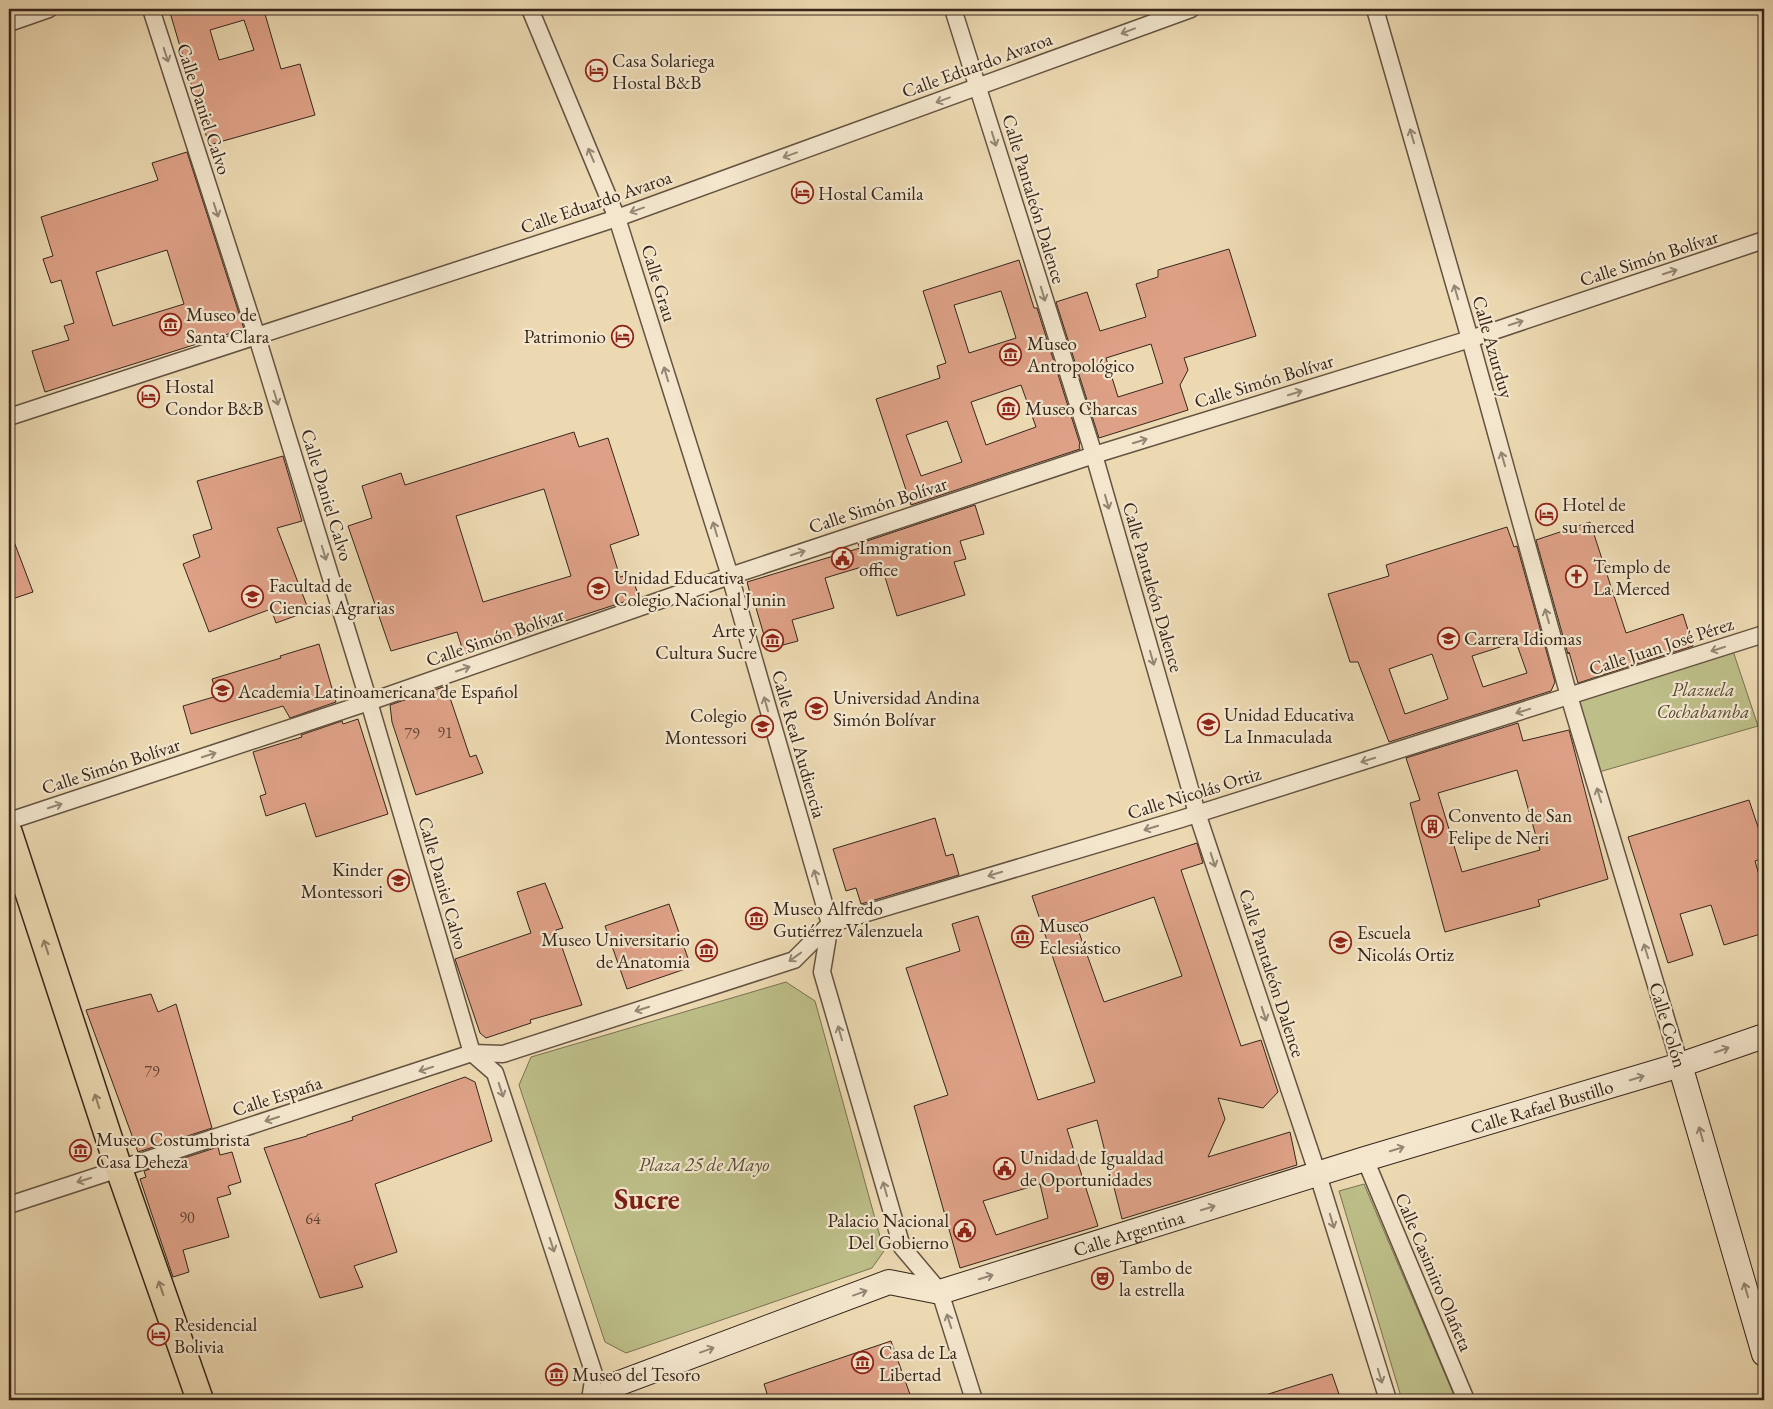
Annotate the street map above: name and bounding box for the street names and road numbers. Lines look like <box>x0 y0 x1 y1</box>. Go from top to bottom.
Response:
street label: Calle Eduardo Avaroa <box>898 26 1056 104</box>
street label: Calle Daniel Calvo <box>171 40 237 178</box>
street label: Calle Pantaleón Dalence <box>996 111 1072 287</box>
street label: Calle Eduardo Avaroa <box>517 164 675 240</box>
street label: Calle Simón Bolívar <box>1576 224 1722 292</box>
street label: Calle Grau <box>635 241 683 325</box>
street label: Calle Azurduy <box>1466 293 1520 402</box>
street label: Calle Simón Bolívar <box>1191 348 1337 414</box>
street label: Calle Daniel Calvo <box>295 426 359 564</box>
street label: Calle Simón Bolívar <box>805 471 951 539</box>
street label: Calle Pantaleón Dalence <box>1117 499 1189 675</box>
street label: Calle Simón Bolívar <box>423 601 568 672</box>
street label: Calle Juan José Pérez <box>1586 611 1737 681</box>
street label: Calle Real Audiencia <box>766 667 832 821</box>
street label: Calle Simón Bolívar <box>38 732 184 800</box>
street label: Calle Nicolás Ortiz <box>1124 761 1265 825</box>
street label: Calle Daniel Calvo <box>412 814 474 952</box>
street label: Calle Pantaleón Dalence <box>1233 886 1311 1060</box>
street label: Calle Colón <box>1643 979 1693 1071</box>
street label: Calle España <box>229 1070 325 1122</box>
street label: Calle Rafael Bustillo <box>1467 1073 1616 1139</box>
street label: Calle Casimiro Olañeta <box>1389 1189 1479 1355</box>
street label: Calle Argentina <box>1070 1204 1188 1262</box>

